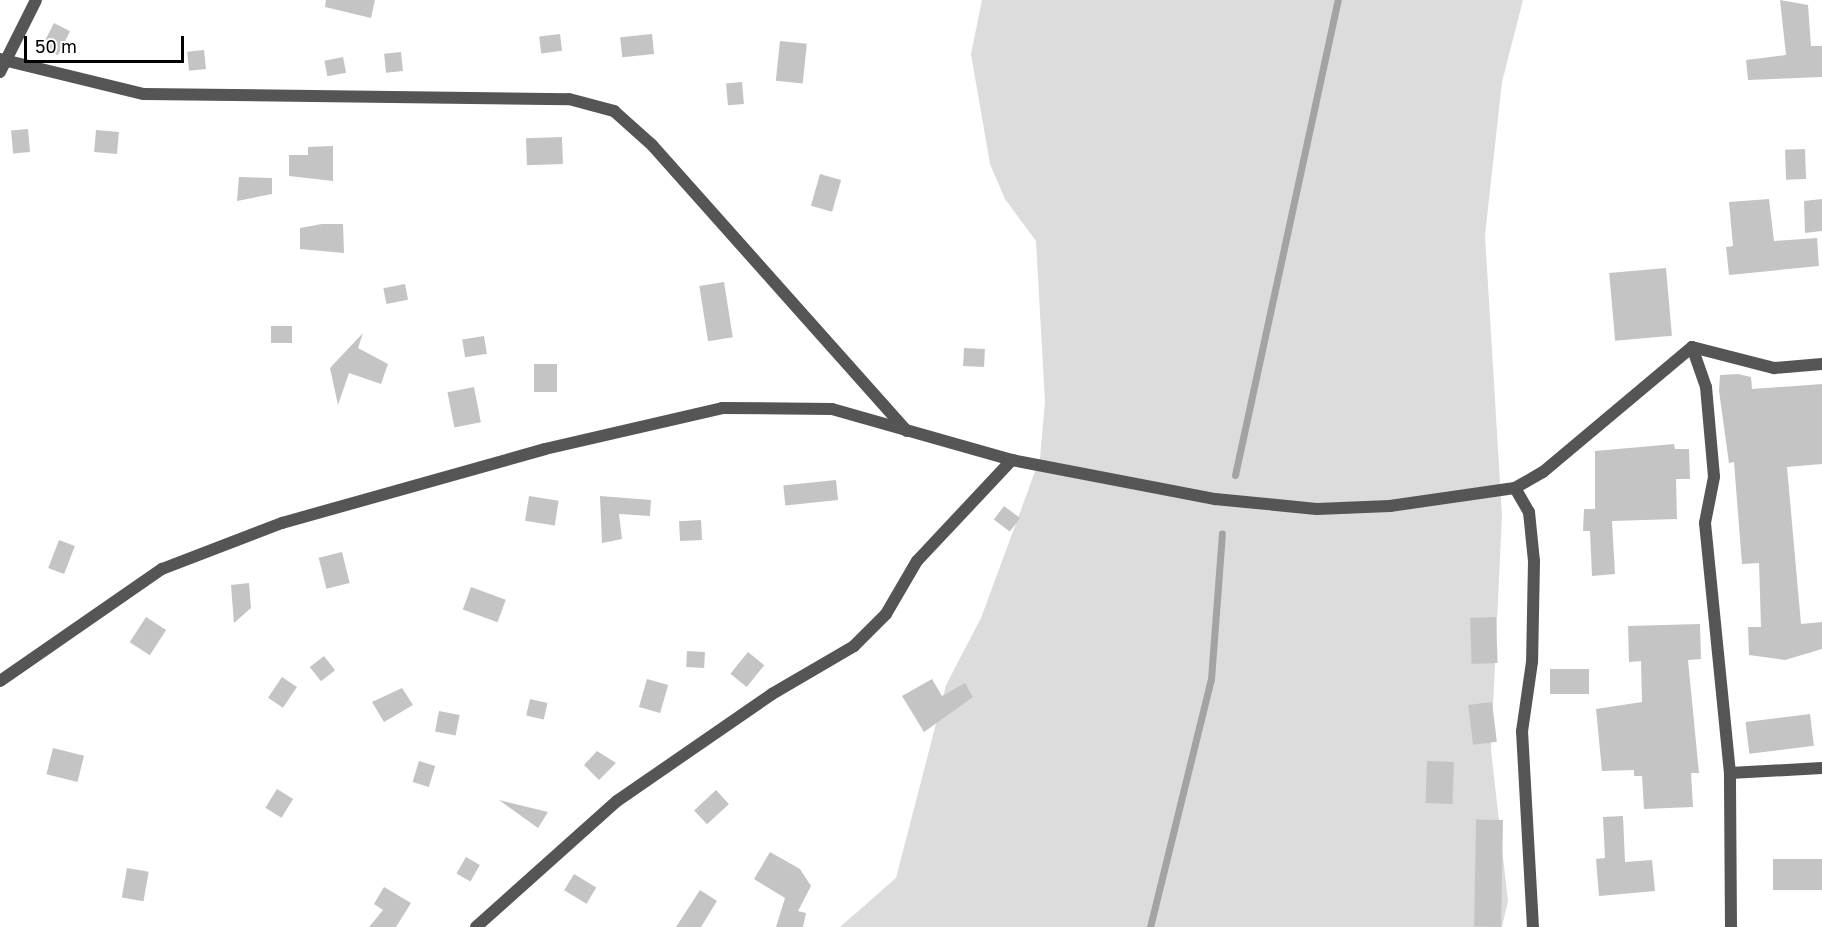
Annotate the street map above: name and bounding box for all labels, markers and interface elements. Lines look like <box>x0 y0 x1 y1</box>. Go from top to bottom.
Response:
scale bar <box>27 24 188 62</box>
text: 50 m <box>35 35 77 57</box>

